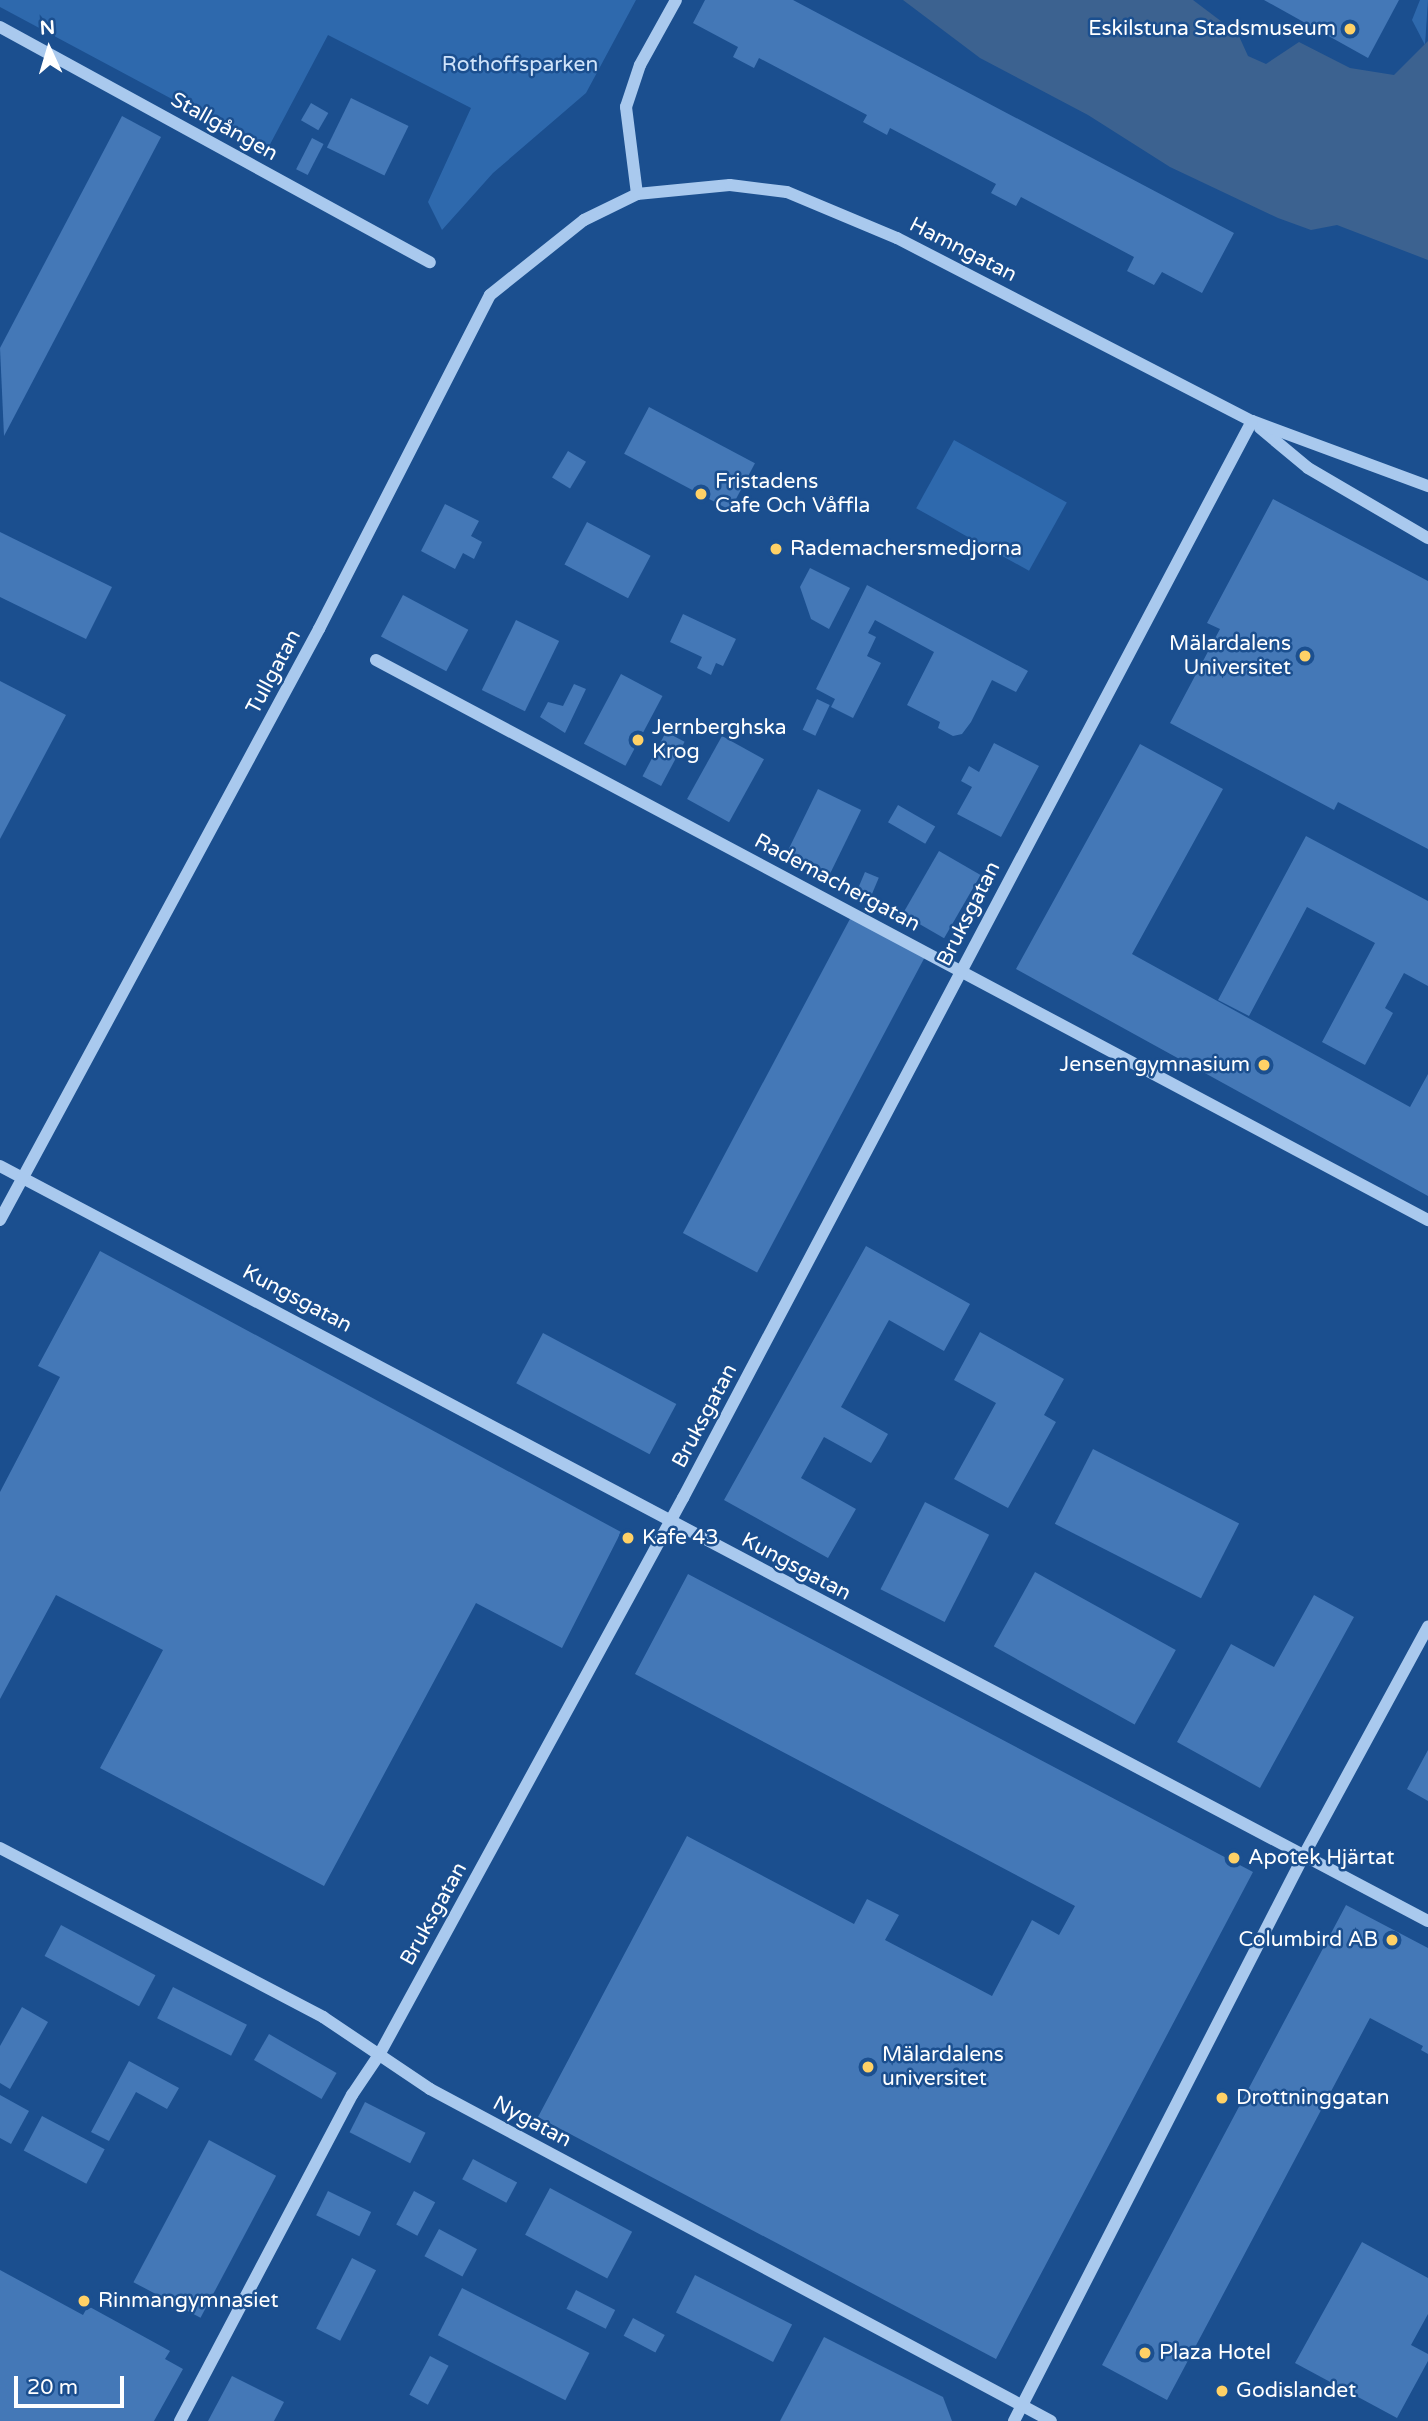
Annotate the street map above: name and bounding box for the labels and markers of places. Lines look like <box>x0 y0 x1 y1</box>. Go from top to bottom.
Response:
place label: Eskilstuna Stadsmuseum <box>1088 16 1336 42</box>
marker: Eskilstuna Stadsmuseum <box>1342 21 1358 37</box>
place label: Fristadens Cafe Och Våffla <box>715 469 870 519</box>
marker: Fristadens Cafe Och Våffla <box>693 486 709 502</box>
place label: Rademachersmedjorna <box>790 536 1022 562</box>
marker: Rademachersmedjorna <box>768 541 784 557</box>
place label: Mälardalens Universitet <box>1169 631 1291 681</box>
marker: Mälardalens Universitet <box>1297 648 1313 664</box>
place label: Jernberghska Krog <box>652 715 787 765</box>
marker: Jernberghska Krog <box>630 732 646 748</box>
place label: Jensen gymnasium <box>1060 1052 1250 1078</box>
marker: Jensen gymnasium <box>1256 1057 1272 1073</box>
place label: Kafe 43 <box>642 1525 719 1551</box>
marker: Kafe 43 <box>620 1530 636 1546</box>
place label: Apotek Hjärtat <box>1248 1845 1395 1871</box>
marker: Apotek Hjärtat <box>1226 1850 1242 1866</box>
place label: Columbird AB <box>1239 1927 1378 1953</box>
marker: Columbird AB <box>1384 1932 1400 1948</box>
place label: Mälardalens universitet <box>882 2042 1004 2092</box>
marker: Mälardalens universitet <box>860 2059 876 2075</box>
place label: Drottninggatan <box>1236 2085 1390 2111</box>
marker: Drottninggatan <box>1214 2090 1230 2106</box>
place label: Rinmangymnasiet <box>98 2288 278 2314</box>
marker: Rinmangymnasiet <box>76 2293 92 2309</box>
place label: Plaza Hotel <box>1159 2340 1271 2366</box>
marker: Plaza Hotel <box>1137 2345 1153 2361</box>
place label: Godislandet <box>1236 2378 1356 2404</box>
marker: Godislandet <box>1214 2383 1230 2399</box>

